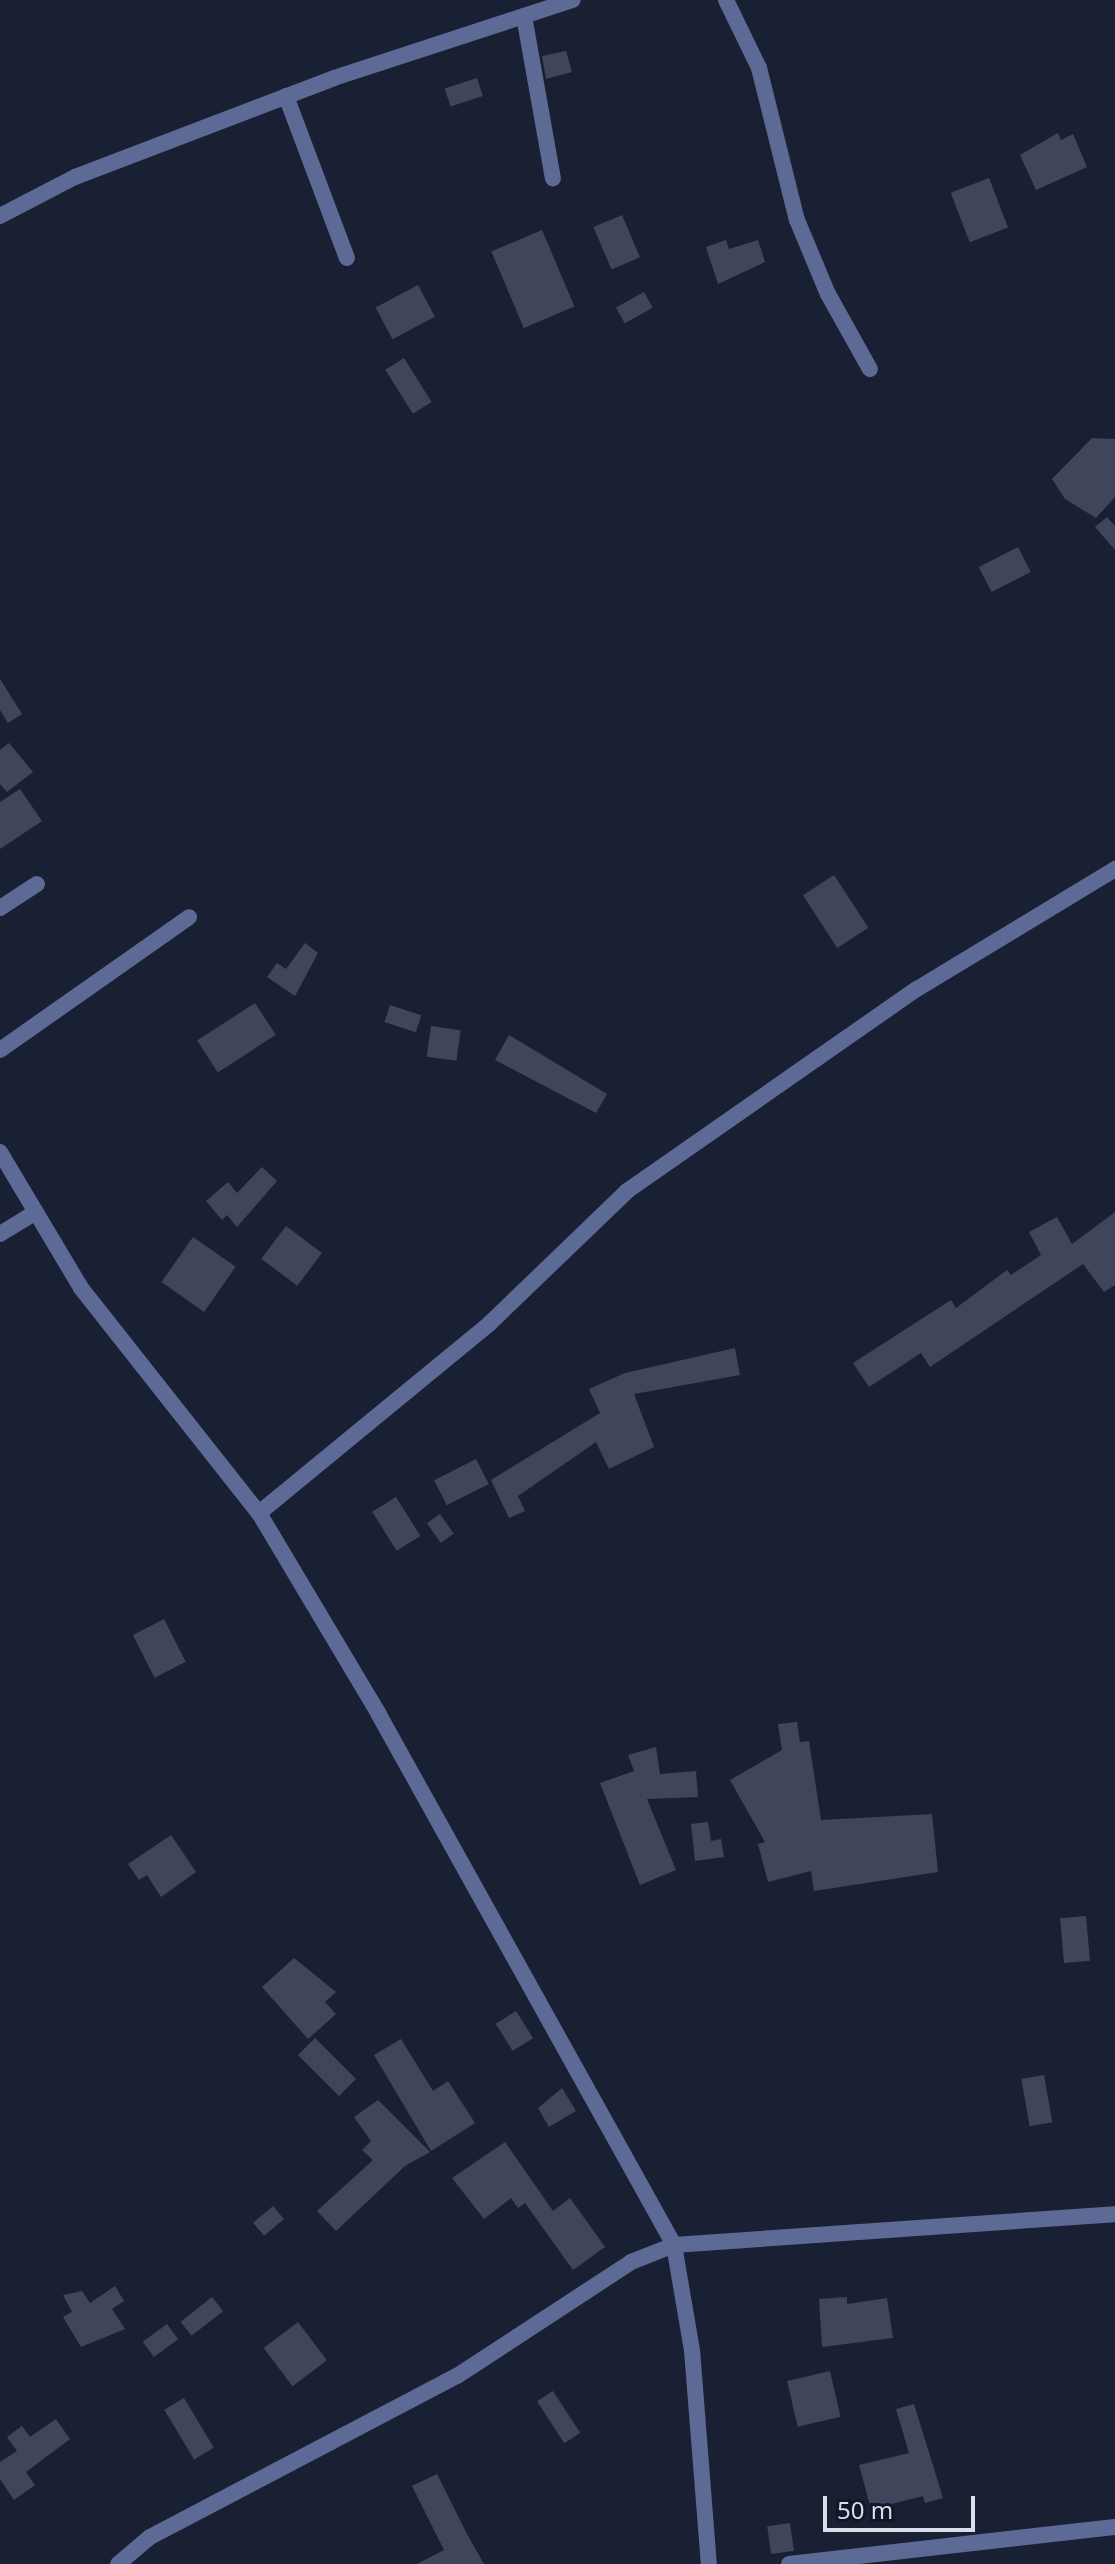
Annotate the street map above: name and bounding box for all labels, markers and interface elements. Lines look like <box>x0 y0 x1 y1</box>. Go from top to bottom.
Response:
scale bar <box>827 2480 979 2530</box>
text: 50 m <box>837 2493 893 2526</box>

